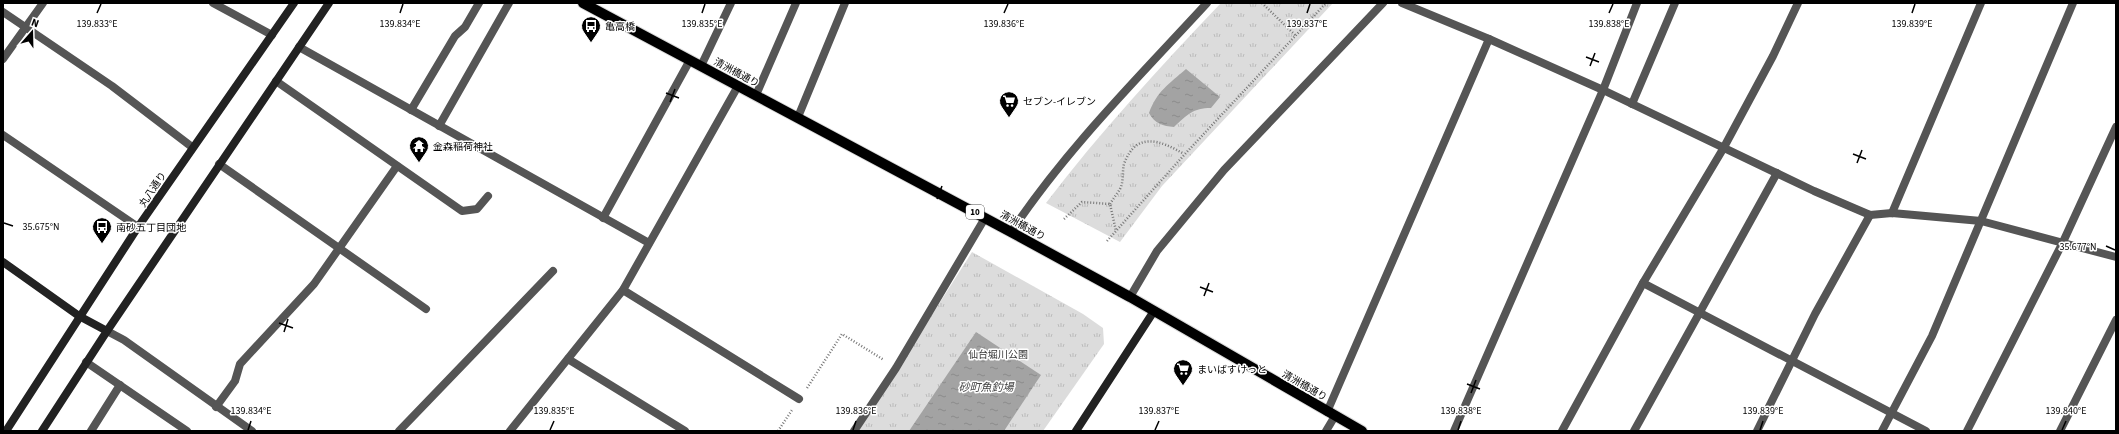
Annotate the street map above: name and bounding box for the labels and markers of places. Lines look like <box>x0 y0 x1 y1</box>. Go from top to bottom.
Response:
bus stop icon: 亀高橋 <box>580 15 602 43</box>
place label: 亀高橋 <box>605 20 635 34</box>
supermarket icon: セブン-イレブン <box>998 90 1020 118</box>
place label: セブン-イレブン <box>1023 95 1096 109</box>
temple icon: 金森稲荷神社 <box>408 135 430 163</box>
place label: 金森稲荷神社 <box>433 140 493 154</box>
bus stop icon: 南砂五丁目団地 <box>91 216 113 244</box>
place label: 南砂五丁目団地 <box>116 221 187 235</box>
supermarket icon: まいばすけっと <box>1172 358 1194 386</box>
place label: まいばすけっと <box>1197 363 1267 377</box>

